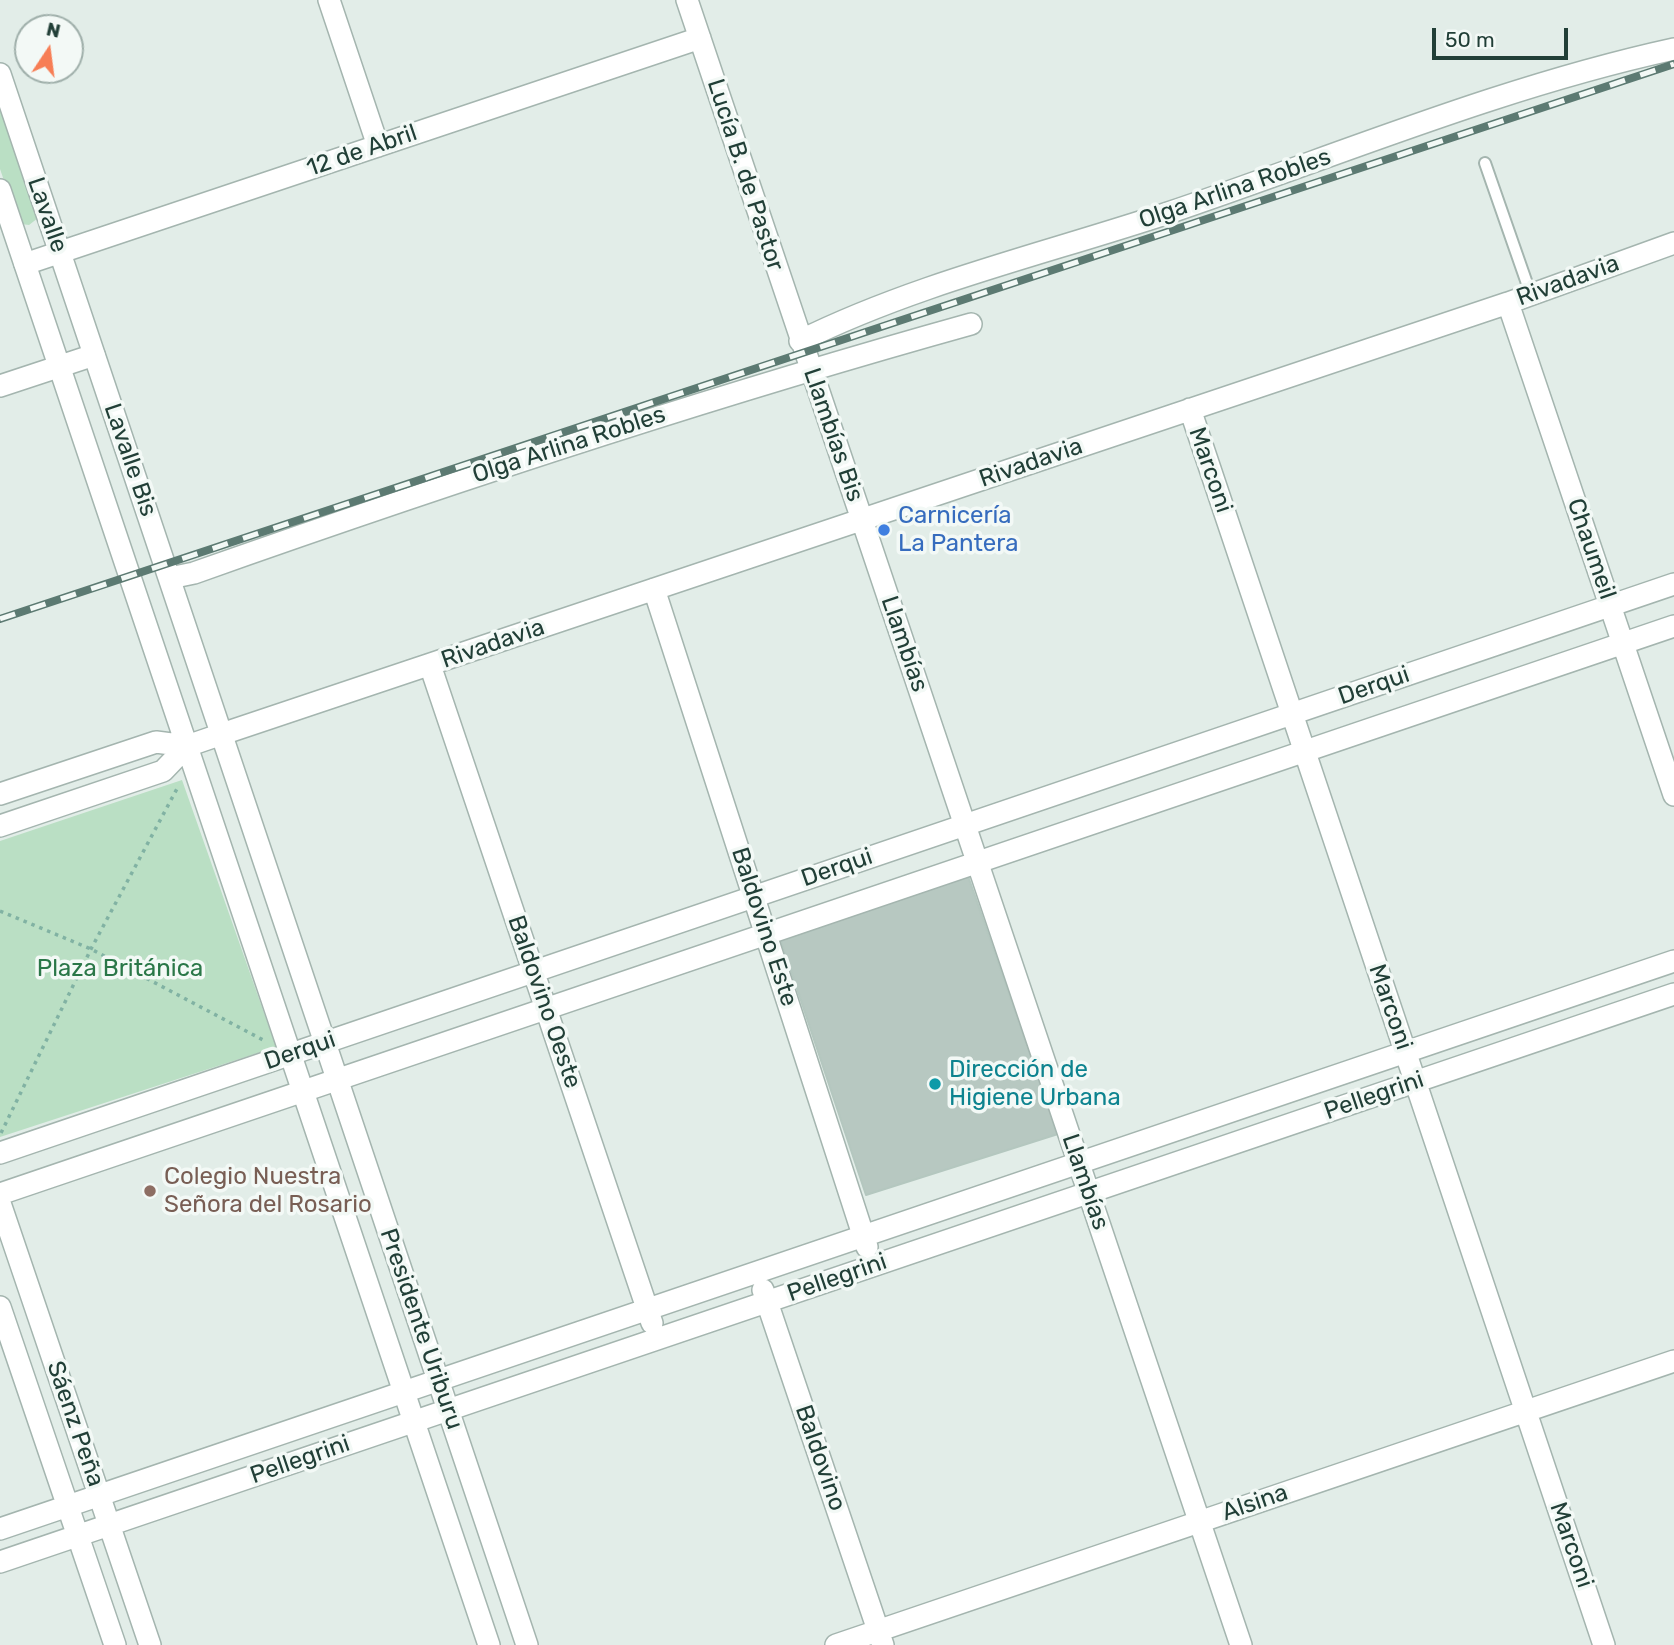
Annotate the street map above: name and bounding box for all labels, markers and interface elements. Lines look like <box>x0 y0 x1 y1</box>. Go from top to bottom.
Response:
north arrow <box>14 14 84 84</box>
scale bar <box>1436 14 1572 58</box>
text: N <box>44 17 63 43</box>
text: 50 m <box>1445 27 1495 52</box>
street label: Lucía B. de Pastor <box>700 75 790 275</box>
street label: 12 de Abril <box>303 119 421 183</box>
street label: Olga Arlina Robles <box>1135 143 1335 235</box>
street label: Lavalle <box>21 174 73 256</box>
street label: Rivadavia <box>1513 249 1623 313</box>
street label: Llambías Bis <box>797 364 869 506</box>
street label: Lavalle Bis <box>97 400 163 520</box>
street label: Olga Arlina Robles <box>469 400 669 490</box>
street label: Marconi <box>1182 423 1238 517</box>
street label: Rivadavia <box>976 432 1086 494</box>
street label: Chaumeil <box>1560 495 1622 603</box>
place label: Carnicería La Pantera <box>898 502 1018 558</box>
marker: Carnicería La Pantera <box>876 522 892 538</box>
street label: Llambías <box>874 592 934 696</box>
street label: Rivadavia <box>438 613 548 675</box>
street label: Derqui <box>1335 660 1413 712</box>
street label: Derqui <box>798 842 876 894</box>
street label: Baldovino Este <box>725 844 803 1010</box>
street label: Baldovino Oeste <box>501 912 587 1092</box>
park label: Plaza Británica <box>37 955 203 983</box>
street label: Marconi <box>1362 960 1418 1054</box>
street label: Derqui <box>261 1025 339 1077</box>
place label: Dirección de Higiene Urbana <box>949 1056 1121 1112</box>
street label: Pellegrini <box>1320 1066 1428 1126</box>
marker: Dirección de Higiene Urbana <box>927 1076 943 1092</box>
street label: Llambías <box>1055 1130 1115 1234</box>
place label: Colegio Nuestra Señora del Rosario <box>164 1163 372 1219</box>
marker: Colegio Nuestra Señora del Rosario <box>142 1183 158 1199</box>
street label: Presidente Uriburu <box>373 1225 469 1433</box>
street label: Pellegrini <box>783 1248 891 1308</box>
street label: Sáenz Peña <box>40 1358 110 1490</box>
street label: Baldovino <box>788 1401 852 1515</box>
street label: Pellegrini <box>246 1430 354 1490</box>
street label: Alsina <box>1218 1478 1292 1528</box>
street label: Marconi <box>1543 1498 1599 1592</box>

